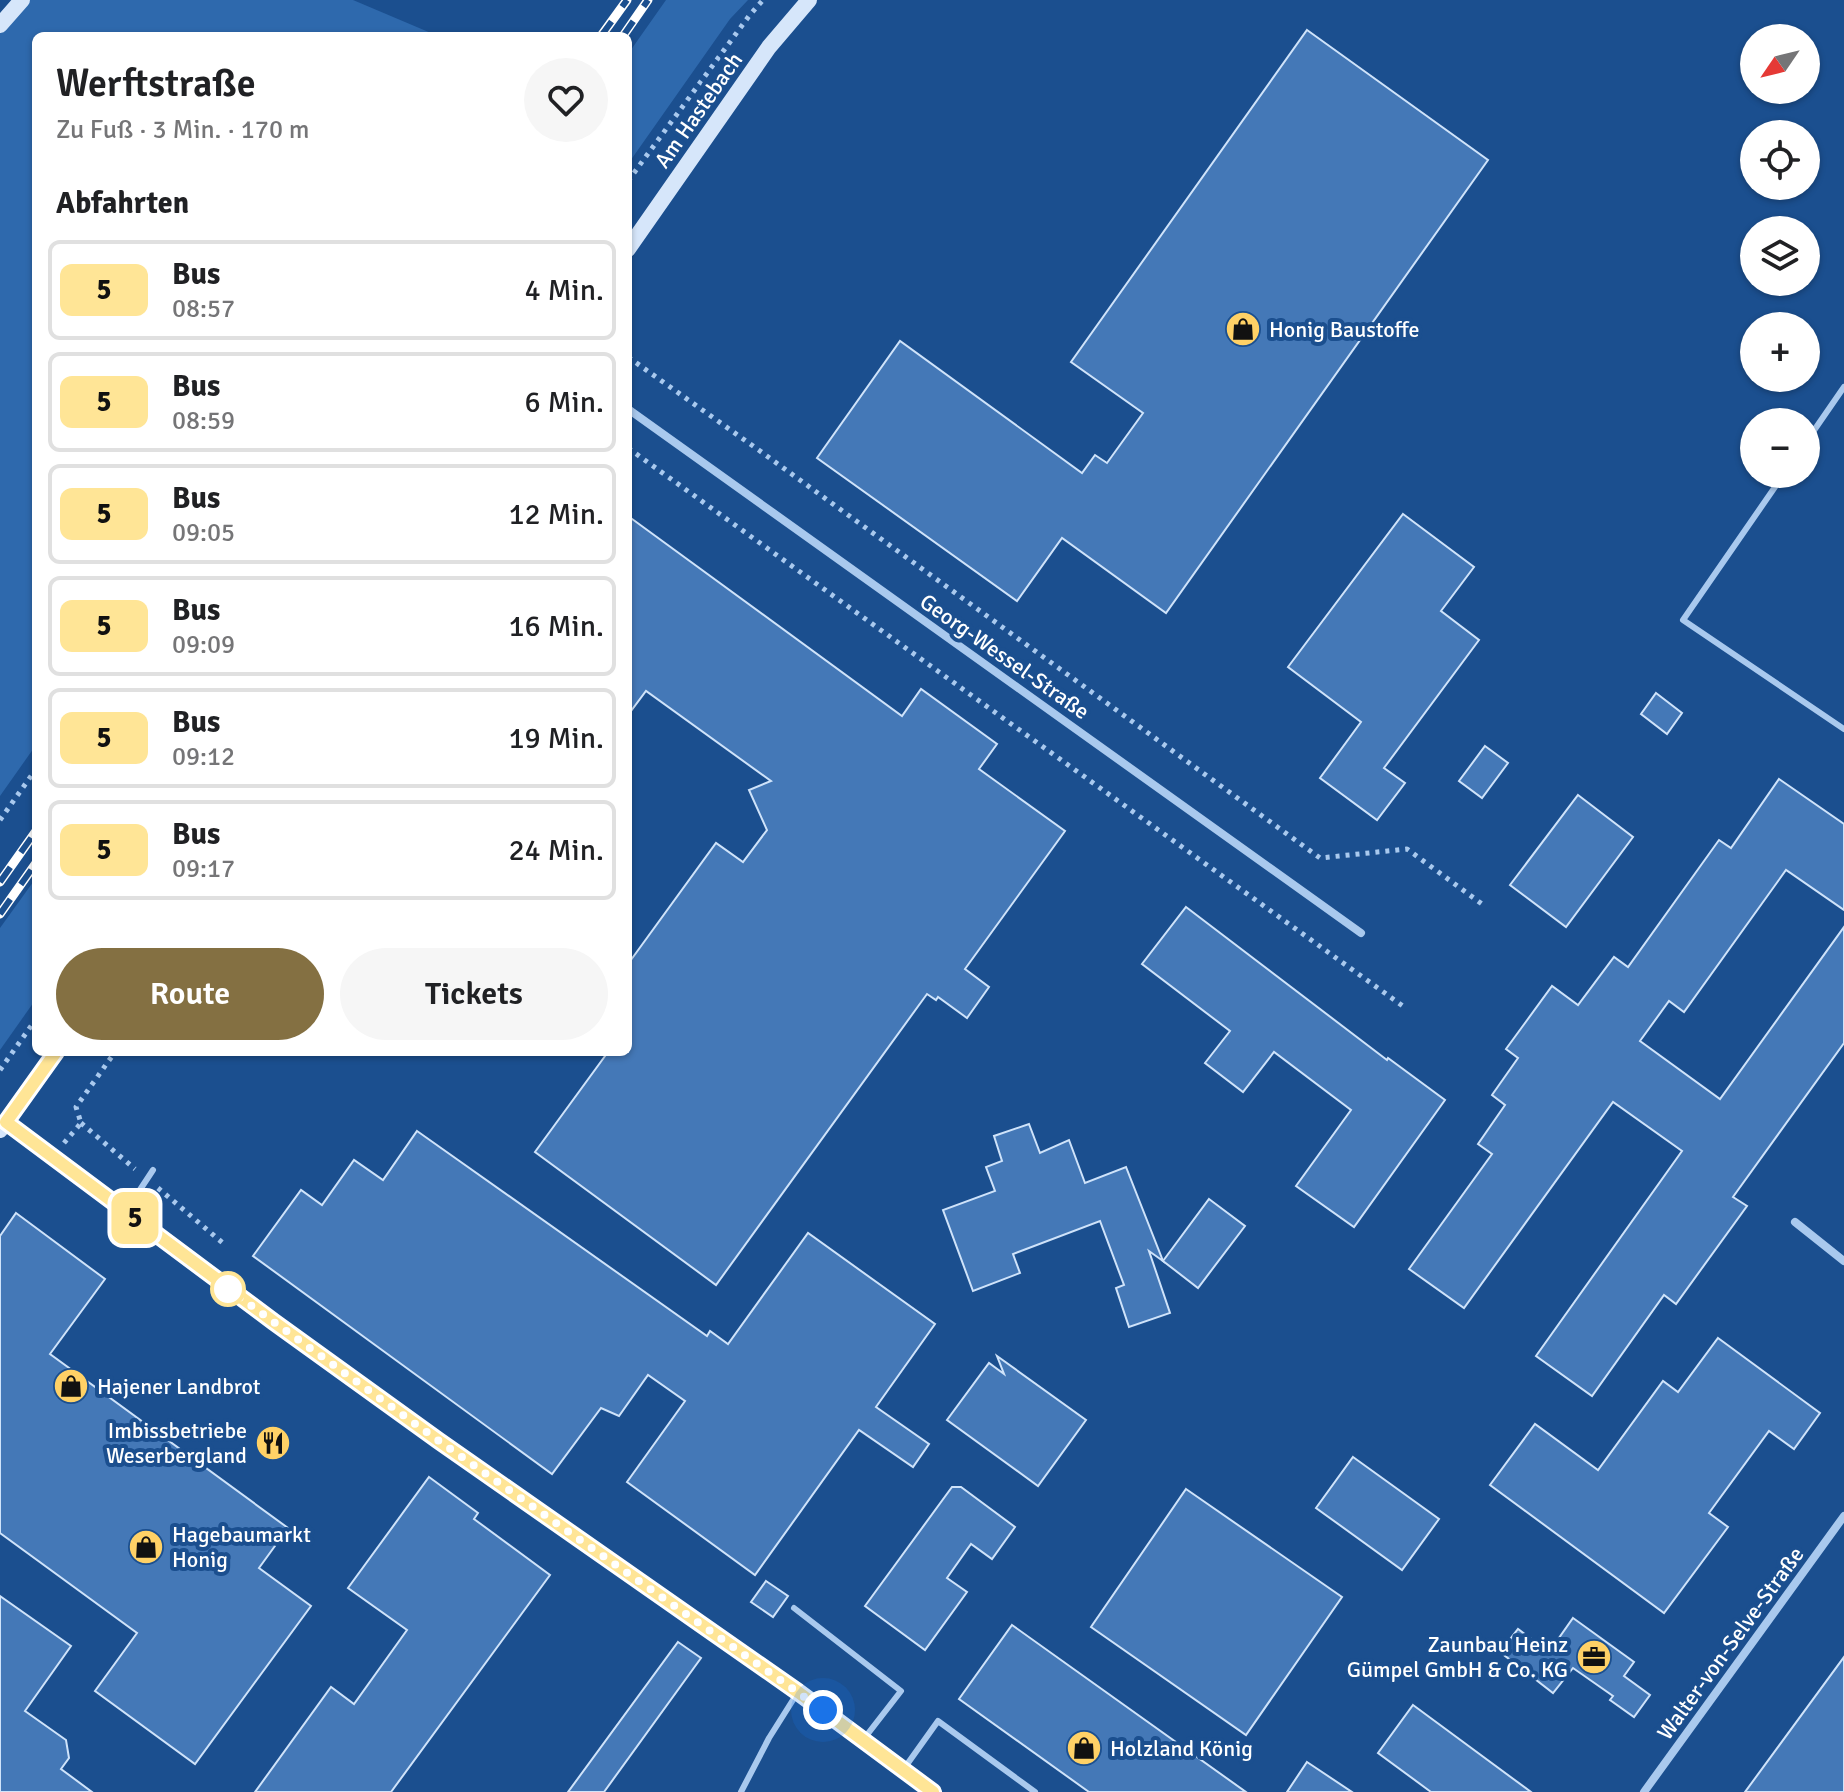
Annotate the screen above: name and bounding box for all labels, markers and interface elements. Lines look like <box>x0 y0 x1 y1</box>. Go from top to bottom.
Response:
north arrow <box>1740 24 1820 104</box>
map controls <box>1740 24 1820 488</box>
street label: Am Hastebach <box>649 47 748 173</box>
button: heart <box>524 58 608 142</box>
text: Werftstraße <box>56 60 256 107</box>
text: Zu Fuß · 3 Min. · 170 m <box>56 114 309 146</box>
button: locate <box>1740 120 1820 200</box>
text: Abfahrten <box>56 185 189 222</box>
button: layers <box>1740 216 1820 296</box>
text: Bus <box>172 256 220 293</box>
text: 4 Min. <box>525 272 604 309</box>
text: 5 <box>96 273 112 307</box>
text: 08:57 <box>172 293 235 325</box>
shop icon: Honig Baustoffe <box>1224 310 1262 348</box>
button: + <box>1740 312 1820 392</box>
place label: Honig Baustoffe <box>1269 316 1420 343</box>
text: Bus <box>172 368 220 405</box>
text: 6 Min. <box>525 384 604 421</box>
text: 5 <box>96 385 112 419</box>
text: 08:59 <box>172 405 235 437</box>
button: − <box>1740 408 1820 488</box>
text: Bus <box>172 480 220 517</box>
text: 12 Min. <box>508 496 604 533</box>
text: 5 <box>96 497 112 531</box>
text: 09:05 <box>172 517 235 549</box>
street label: Georg-Wessel-Straße <box>915 588 1095 725</box>
text: Bus <box>172 592 220 629</box>
text: 16 Min. <box>508 608 604 645</box>
text: 5 <box>96 609 112 643</box>
text: 09:09 <box>172 629 235 661</box>
text: Bus <box>172 704 220 741</box>
text: 19 Min. <box>508 720 604 757</box>
text: 5 <box>96 721 112 755</box>
text: 09:12 <box>172 741 235 773</box>
text: Bus <box>172 816 220 853</box>
text: 24 Min. <box>508 832 604 869</box>
text: 5 <box>96 833 112 867</box>
text: 09:17 <box>172 853 235 885</box>
button: Route <box>56 948 324 1040</box>
button: Tickets <box>340 948 608 1040</box>
line badge: 5 <box>109 1192 161 1244</box>
text: 5 <box>127 1201 143 1235</box>
unlabelled marker <box>211 1272 245 1306</box>
shop icon: Hajener Landbrot <box>52 1367 90 1405</box>
place label: Hajener Landbrot <box>97 1373 261 1400</box>
place label: Imbissbetriebe Weserbergland <box>106 1417 247 1469</box>
restaurant icon: Imbissbetriebe Weserbergland <box>254 1424 292 1462</box>
place label: Hagebaumarkt Honig <box>172 1521 311 1573</box>
shop icon: Hagebaumarkt Honig <box>127 1528 165 1566</box>
street label: Walter-von-Selve-Straße <box>1651 1542 1810 1745</box>
place label: Zaunbau Heinz Gümpel GmbH & Co. KG <box>1347 1631 1568 1683</box>
office icon: Zaunbau Heinz Gümpel GmbH & Co. KG <box>1575 1638 1613 1676</box>
your location <box>803 1690 843 1730</box>
shop icon: Holzland König <box>1065 1729 1103 1767</box>
place label: Holzland König <box>1110 1735 1253 1762</box>

